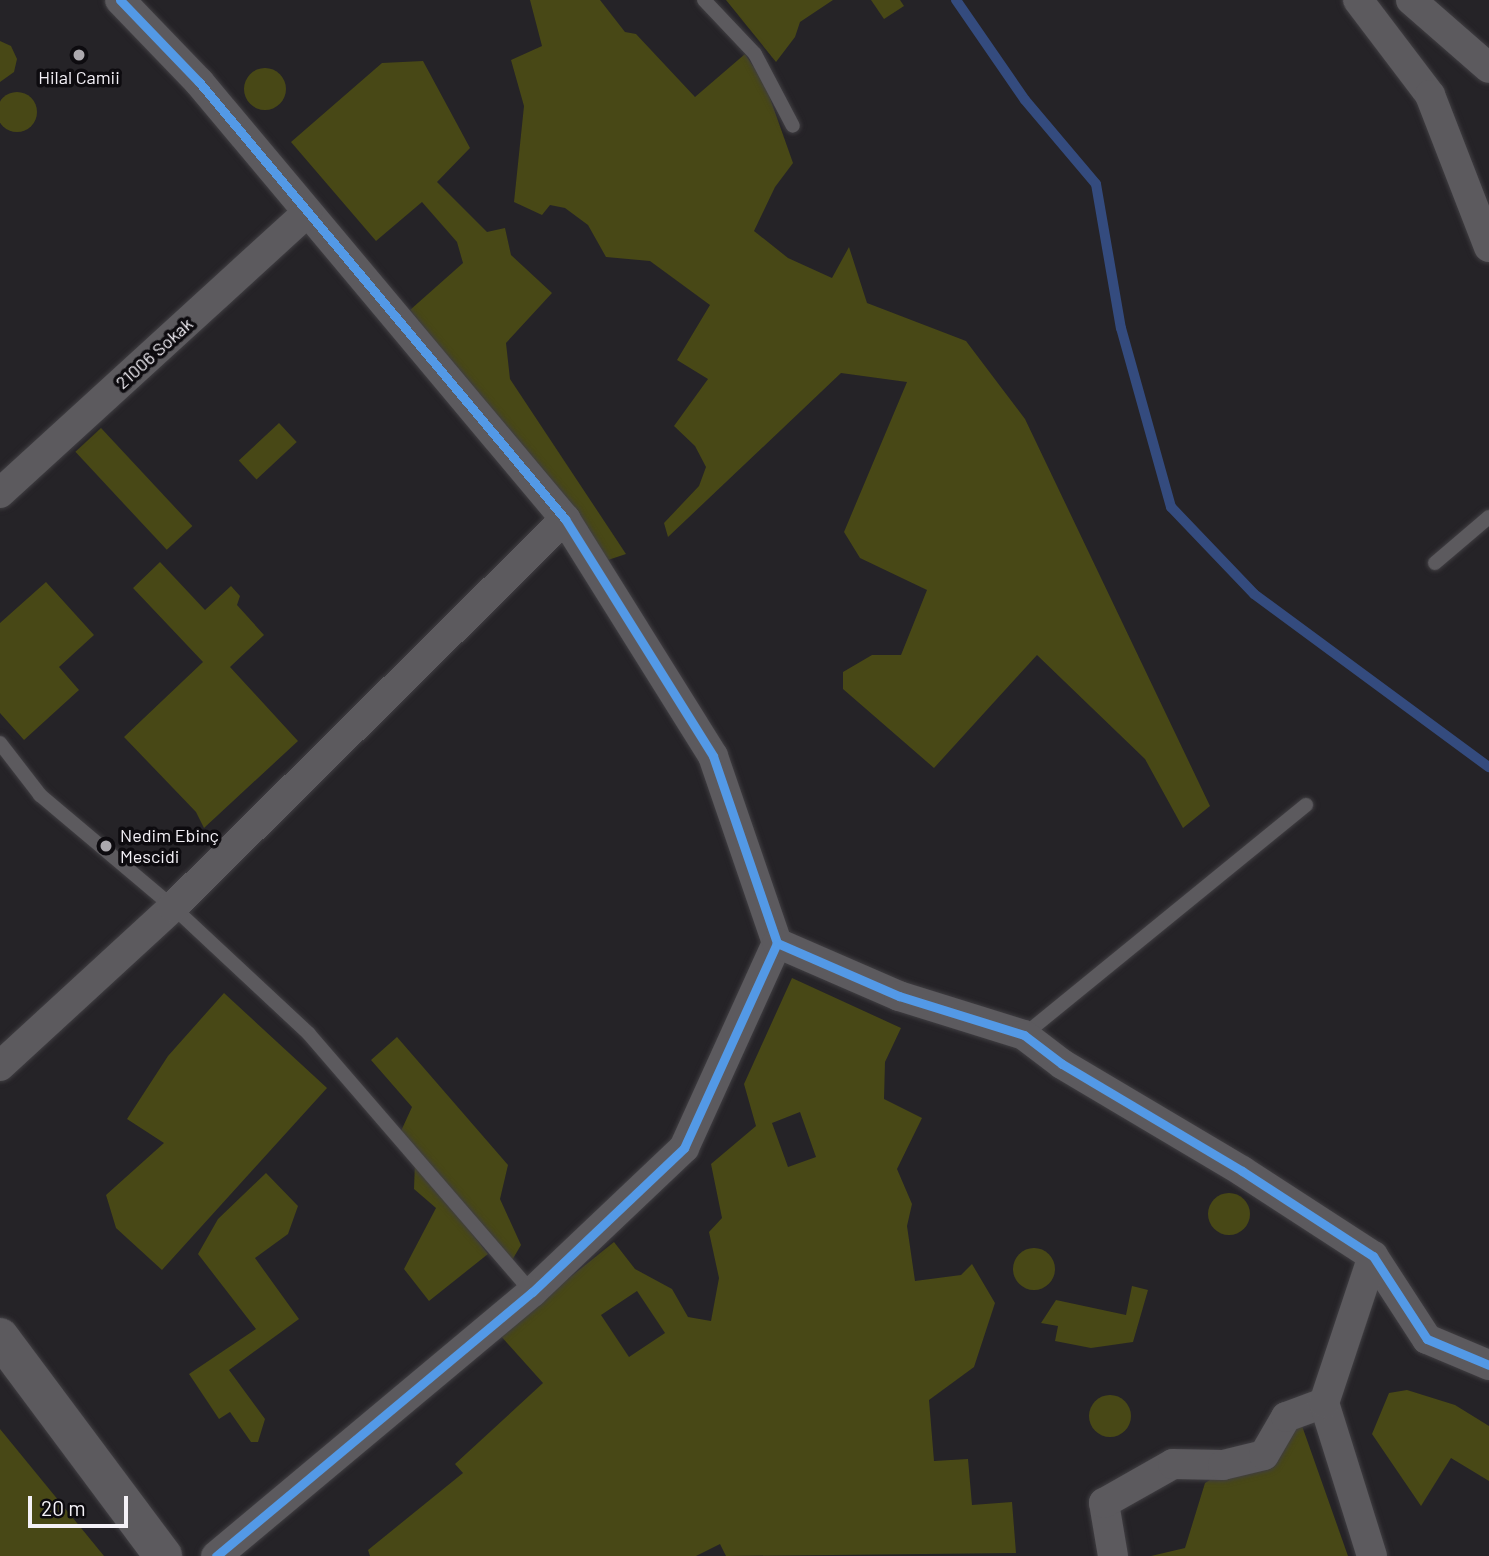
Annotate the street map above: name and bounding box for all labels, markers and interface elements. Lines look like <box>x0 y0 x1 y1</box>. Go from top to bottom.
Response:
marker: Hilal Camii <box>71 47 87 63</box>
place label: Hilal Camii <box>38 66 120 88</box>
street label: 21006 Sokak <box>111 313 197 393</box>
place label: Nedim Ebinç Mescidi <box>120 825 219 868</box>
marker: Nedim Ebinç Mescidi <box>98 838 114 854</box>
scale bar <box>32 1482 131 1526</box>
text: 20 m <box>41 1495 86 1520</box>

